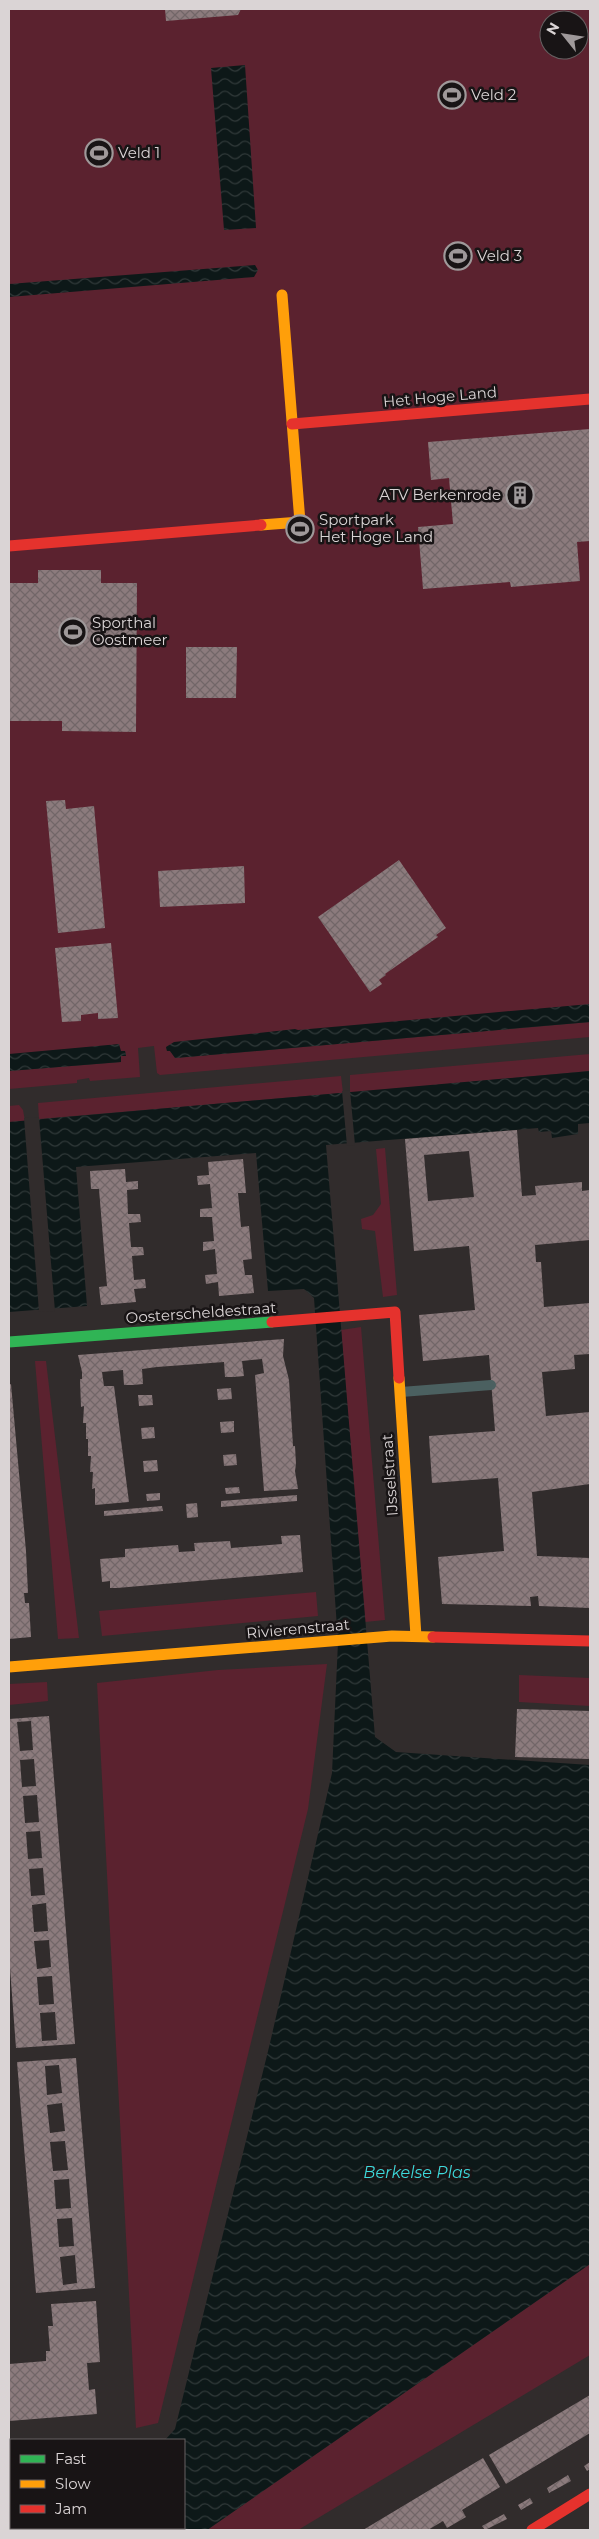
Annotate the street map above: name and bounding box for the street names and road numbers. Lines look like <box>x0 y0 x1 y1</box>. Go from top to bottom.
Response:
street label: Het Hoge Land <box>382 382 498 411</box>
street label: Oosterscheldestraat <box>125 1298 277 1327</box>
street label: IJsselstraat <box>377 1433 402 1517</box>
street label: Rivierenstraat <box>245 1615 350 1642</box>

